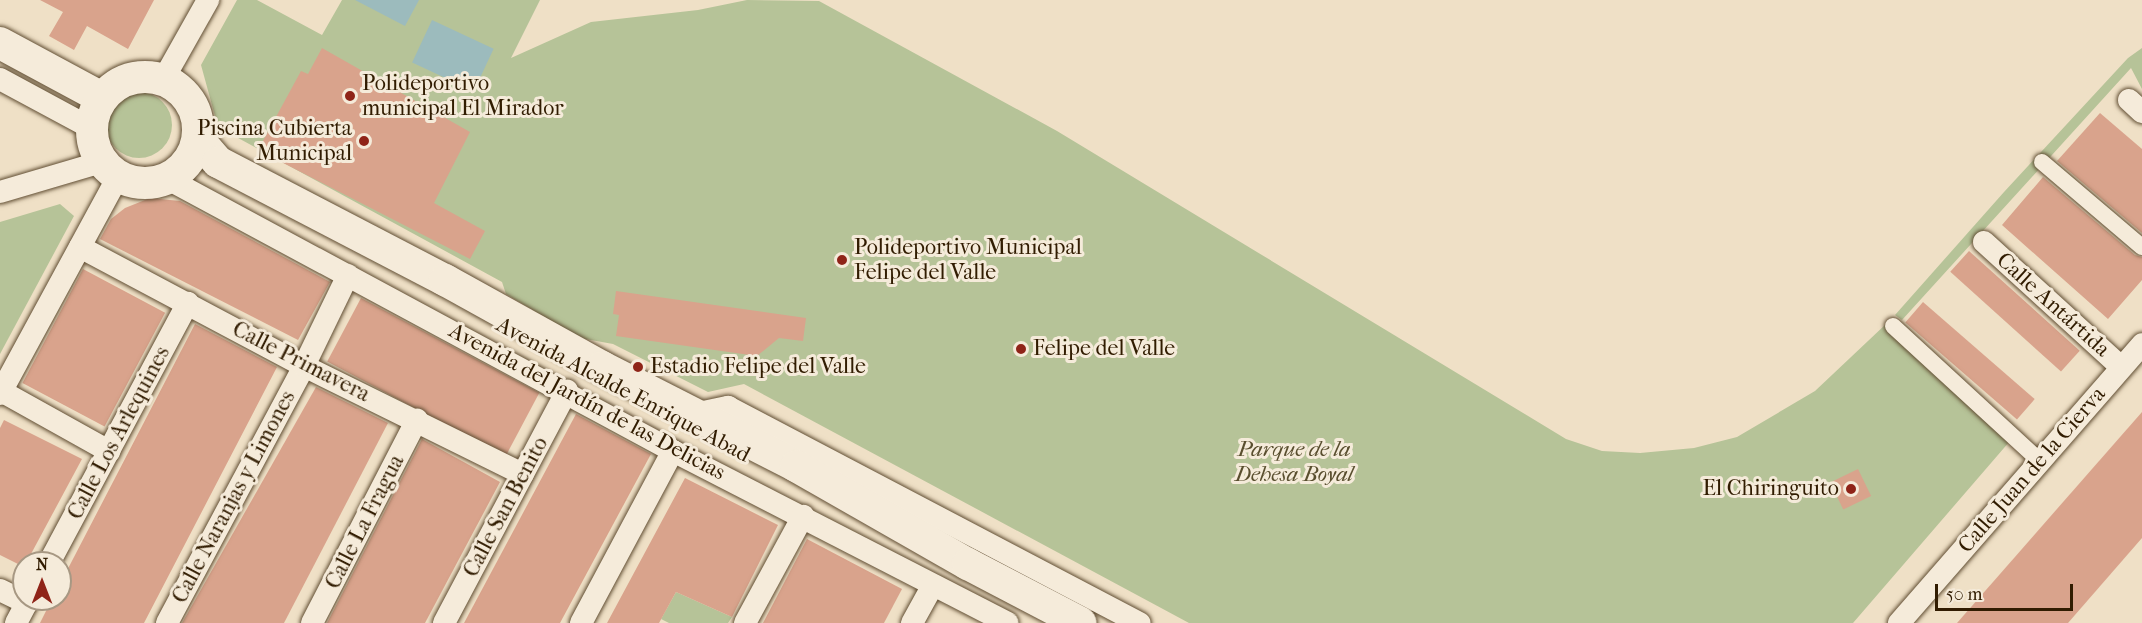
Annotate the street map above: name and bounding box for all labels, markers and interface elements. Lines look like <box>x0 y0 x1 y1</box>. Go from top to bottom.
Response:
place label: Polideportivo municipal El Mirador <box>362 70 563 122</box>
marker: Polideportivo municipal El Mirador <box>343 89 357 103</box>
place label: Piscina Cubierta Municipal <box>197 115 352 166</box>
marker: Piscina Cubierta Municipal <box>357 134 371 148</box>
place label: Polideportivo Municipal Felipe del Valle <box>854 234 1082 286</box>
street label: Calle Antártida <box>1991 247 2115 363</box>
marker: Polideportivo Municipal Felipe del Valle <box>835 253 849 267</box>
street label: Avenida Alcalde Enrique Abad <box>491 312 755 468</box>
street label: Calle Primavera <box>228 316 374 408</box>
street label: Avenida del Jardín de las Delicias <box>444 318 730 486</box>
place label: Felipe del Valle <box>1033 336 1175 362</box>
street label: Calle Los Arlequines <box>62 342 176 524</box>
marker: Felipe del Valle <box>1014 342 1028 356</box>
place label: Estadio Felipe del Valle <box>650 354 866 380</box>
marker: Estadio Felipe del Valle <box>631 360 645 374</box>
street label: Calle Juan de la Cierva <box>1953 382 2111 558</box>
street label: Calle Naranjas y Limones <box>167 386 301 608</box>
street label: Calle San Benito <box>458 432 554 582</box>
park label: Parque de la Dehesa Boyal <box>1235 436 1353 488</box>
street label: Calle La Fragua <box>320 451 410 593</box>
place label: El Chiringuito <box>1703 476 1839 502</box>
marker: El Chiringuito <box>1844 482 1858 496</box>
north arrow <box>12 551 72 611</box>
text: N <box>36 555 48 574</box>
scale bar <box>1938 572 2076 610</box>
text: 50 m <box>1946 584 1982 605</box>

